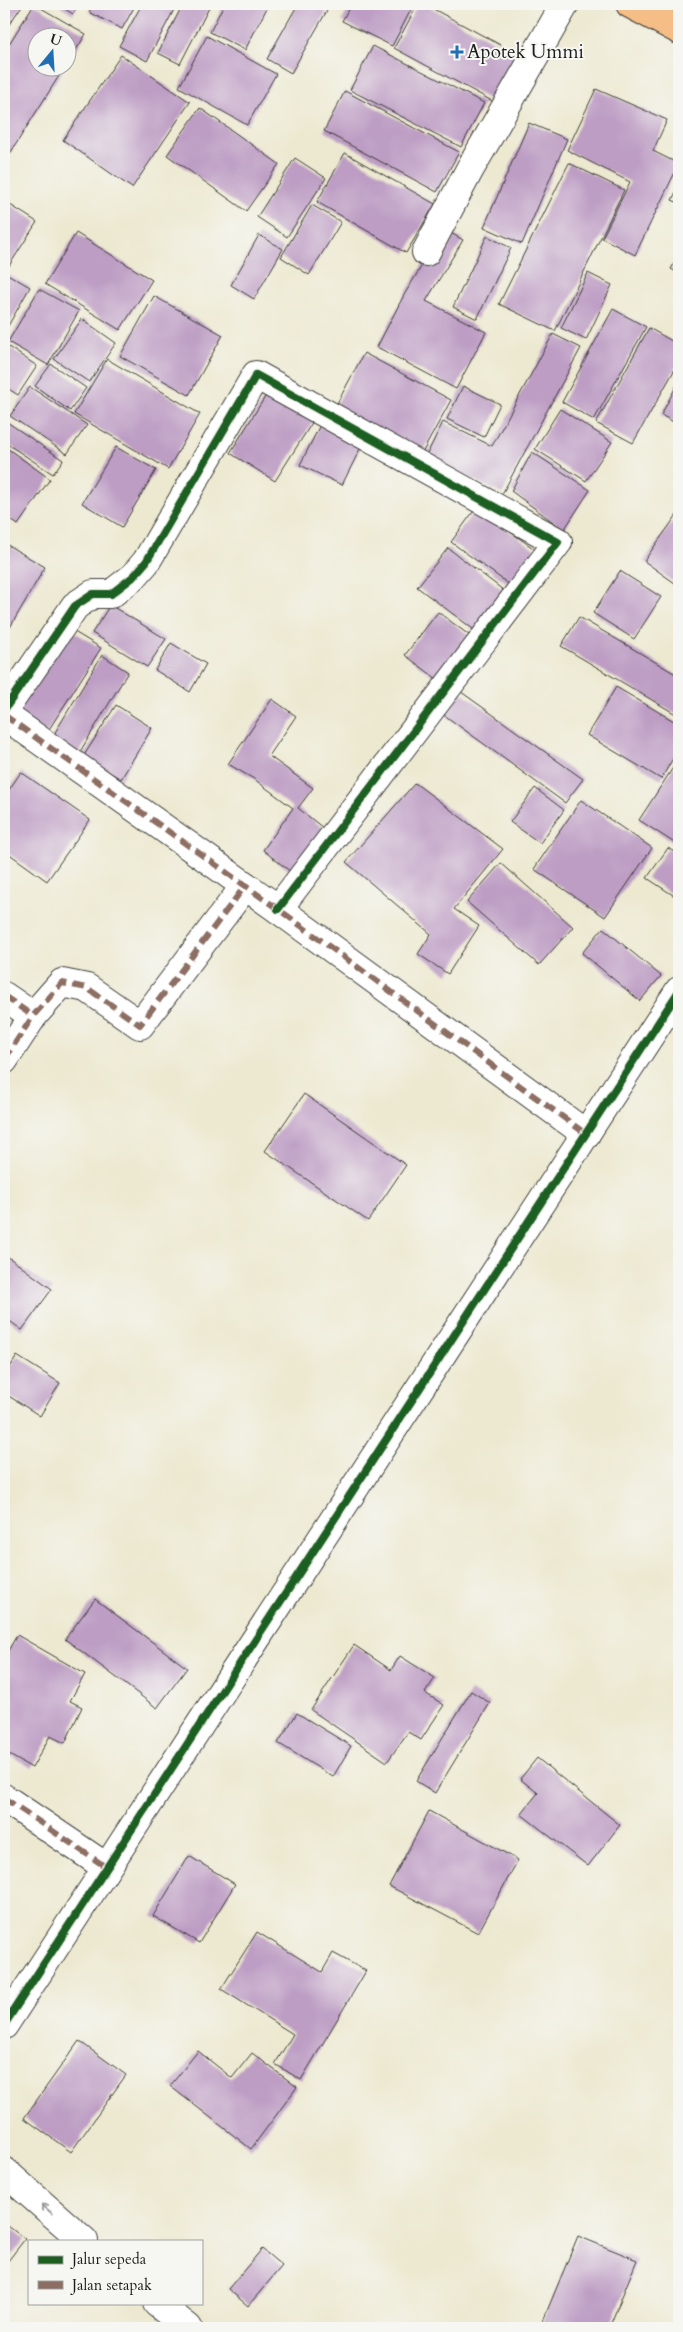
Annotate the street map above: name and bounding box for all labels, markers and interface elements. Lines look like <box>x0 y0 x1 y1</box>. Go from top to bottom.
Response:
north arrow <box>28 28 78 78</box>
text: U <box>47 29 65 51</box>
place label: Apotek Ummi <box>467 39 584 65</box>
marker: Apotek Ummi <box>451 46 463 58</box>
one-way arrow <box>40 2203 53 2214</box>
legend <box>28 2240 202 2304</box>
text: Jalur sepeda <box>70 2249 147 2269</box>
text: Jalan setapak <box>70 2275 152 2295</box>

